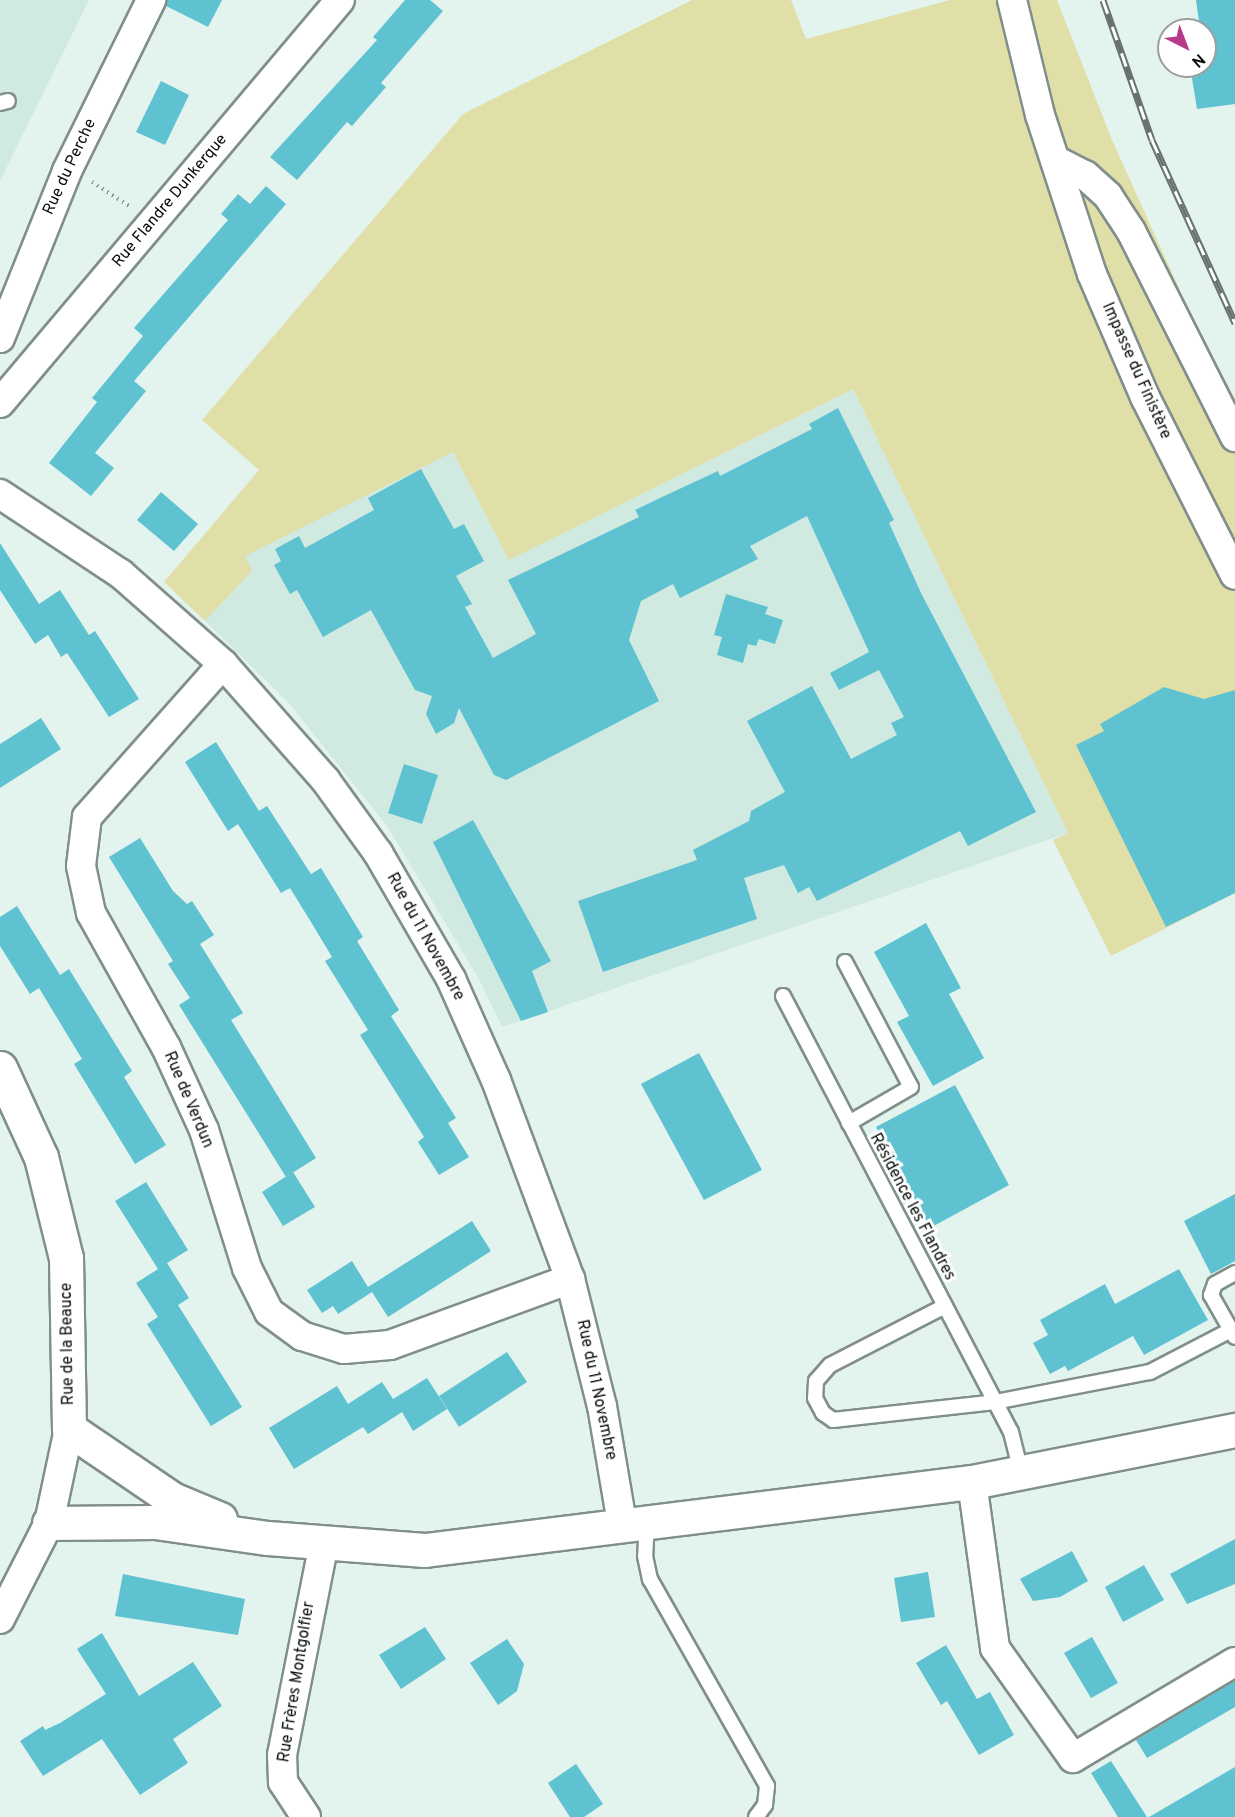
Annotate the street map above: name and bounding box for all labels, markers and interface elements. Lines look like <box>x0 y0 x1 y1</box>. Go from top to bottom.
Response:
north arrow <box>1157 18 1217 78</box>
text: N <box>1187 49 1209 71</box>
street label: Rue du Perche <box>39 116 101 218</box>
street label: Rue Flandre Dunkerque <box>109 130 231 272</box>
street label: Impasse du Finistère <box>1097 300 1175 442</box>
street label: Rue du 11 Novembre <box>382 870 468 1004</box>
street label: Rue de Verdun <box>159 1049 217 1151</box>
street label: Résidence les Flandres <box>865 1130 959 1284</box>
street label: Rue de la Beauce <box>57 1283 79 1405</box>
street label: Rue du 11 Novembre <box>572 1318 620 1462</box>
street label: Rue Frères Montgolfier <box>275 1600 319 1764</box>

